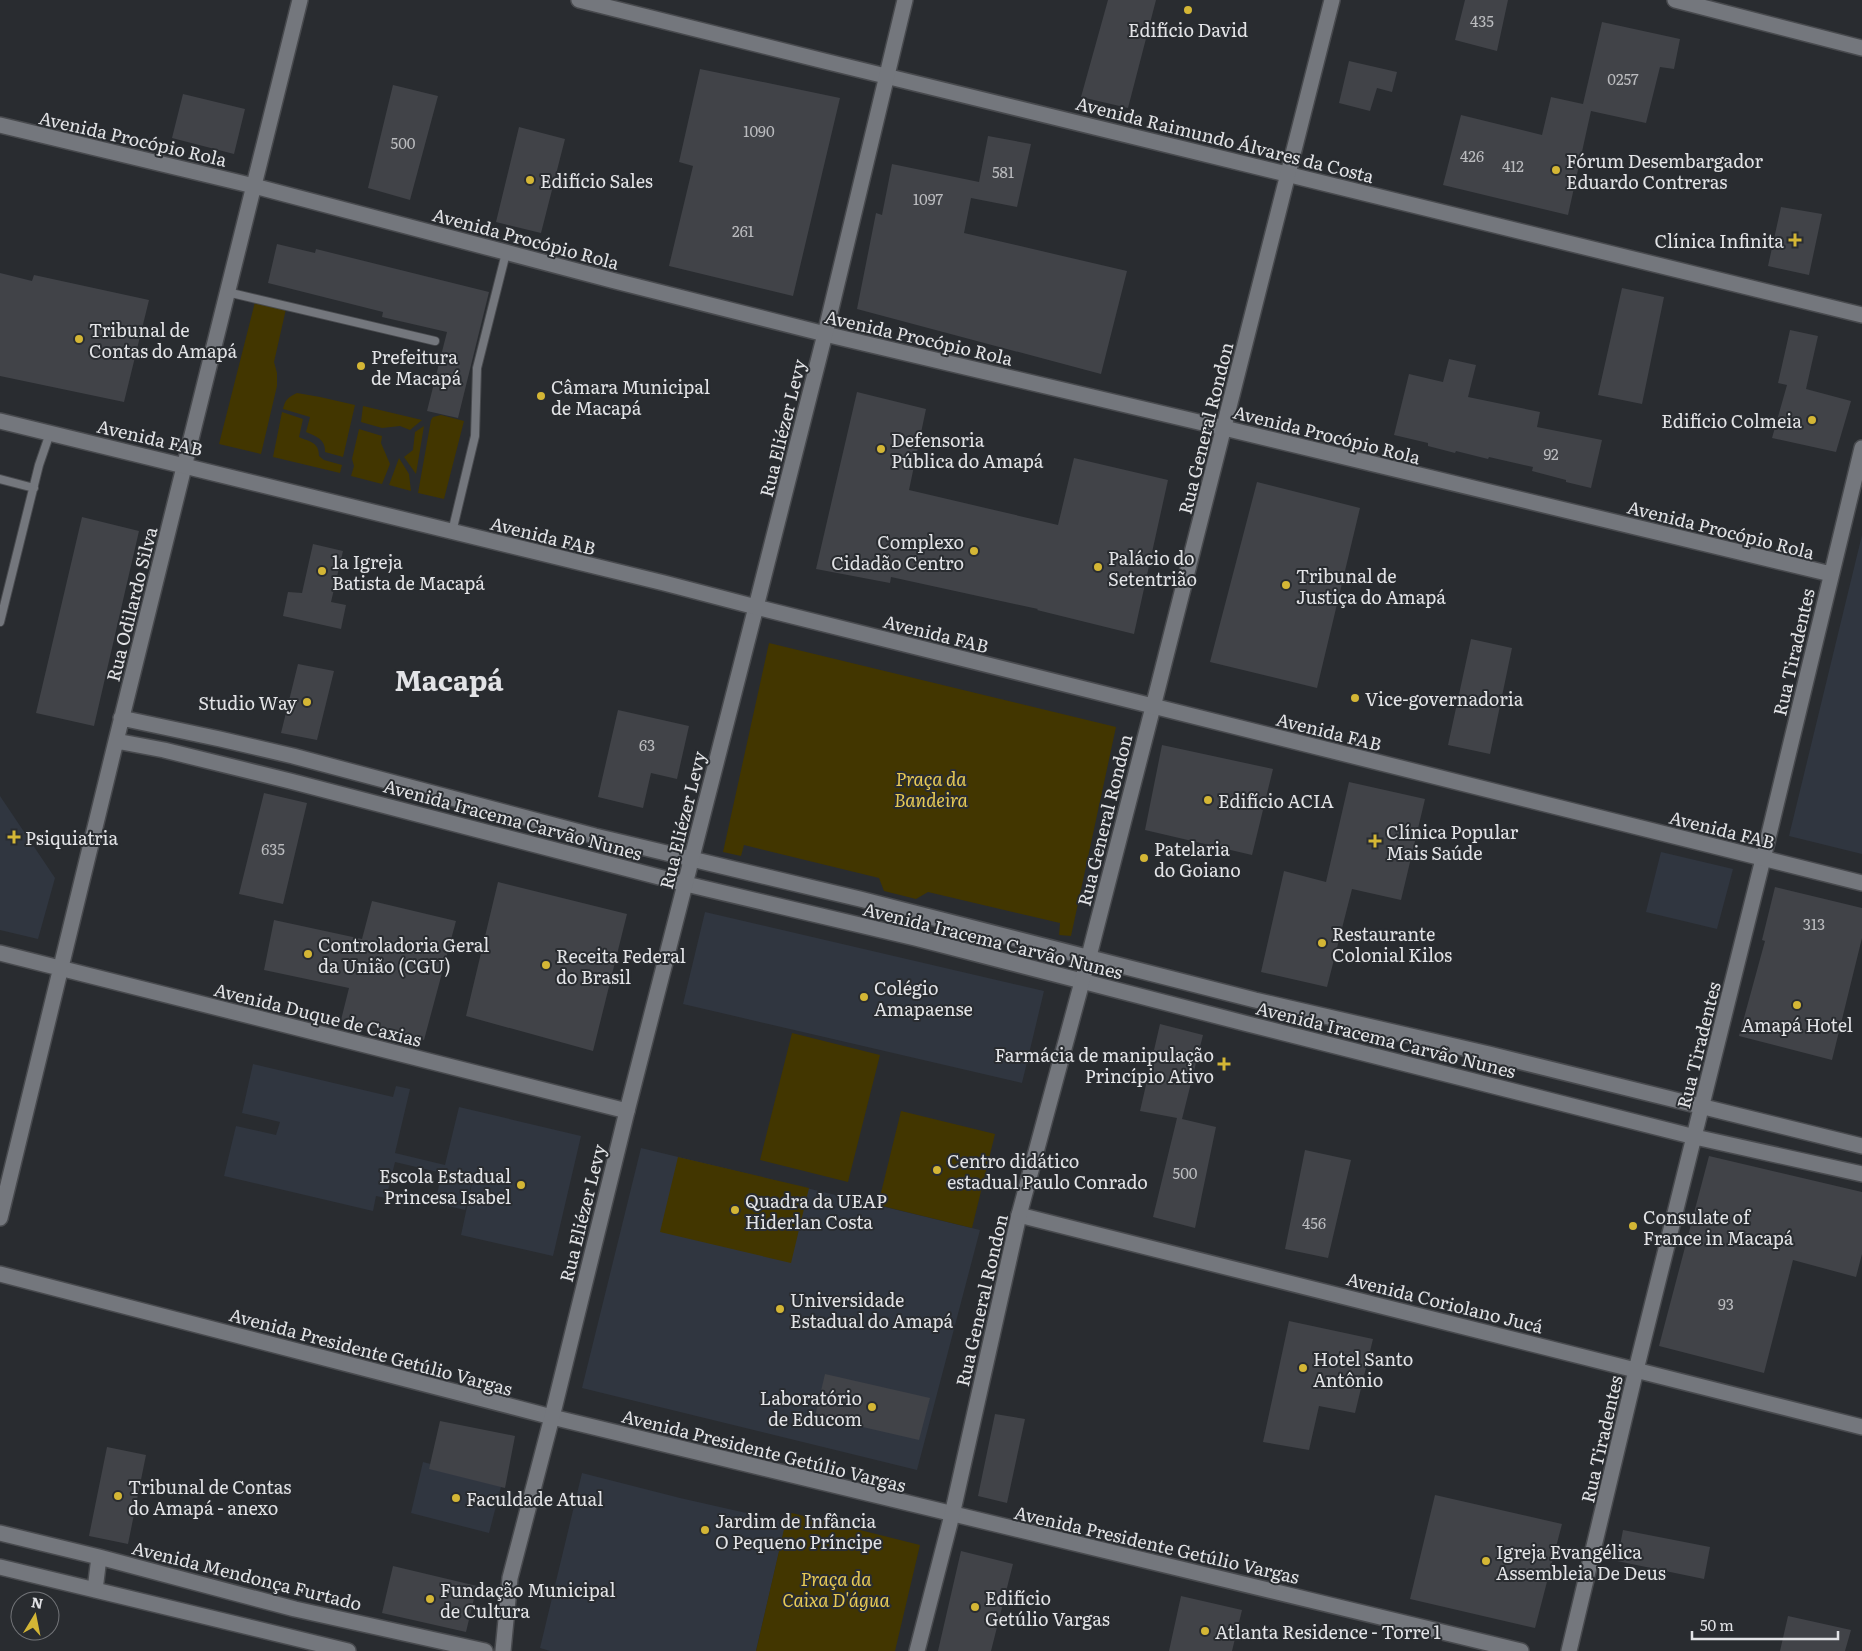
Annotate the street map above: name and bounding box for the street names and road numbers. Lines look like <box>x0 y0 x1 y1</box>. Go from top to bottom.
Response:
street label: Avenida Raimundo Álvares da Costa <box>1073 89 1377 189</box>
street label: Avenida Procópio Rola <box>36 103 230 173</box>
street label: Avenida Procópio Rola <box>430 200 622 276</box>
street label: Avenida Procópio Rola <box>822 302 1016 372</box>
street label: Rua General Rondon <box>1171 339 1239 517</box>
street label: Rua Eliézer Levy <box>752 356 812 500</box>
street label: Avenida Procópio Rola <box>1231 398 1424 470</box>
street label: Avenida FAB <box>94 412 206 462</box>
street label: Avenida Procópio Rola <box>1625 493 1818 565</box>
street label: Avenida FAB <box>487 509 599 561</box>
street label: Rua Odilardo Silva <box>99 523 163 684</box>
street label: Rua Tiradentes <box>1765 586 1821 718</box>
street label: Avenida FAB <box>880 607 992 659</box>
street label: Avenida FAB <box>1273 705 1385 757</box>
street label: Rua General Rondon <box>1070 731 1138 909</box>
street label: Rua Eliézer Levy <box>652 748 712 892</box>
street label: Avenida Iracema Carvão Nunes <box>381 771 645 867</box>
street label: Avenida FAB <box>1666 803 1778 855</box>
street label: Avenida Iracema Carvão Nunes <box>860 895 1126 985</box>
street label: Avenida Duque de Caxias <box>211 975 425 1053</box>
street label: Rua Tiradentes <box>1669 979 1727 1111</box>
street label: Avenida Iracema Carvão Nunes <box>1253 994 1519 1084</box>
street label: Rua Eliézer Levy <box>552 1141 612 1285</box>
street label: Rua General Rondon <box>948 1211 1014 1389</box>
street label: Avenida Coriolano Jucá <box>1344 1264 1547 1340</box>
street label: Avenida Presidente Getúlio Vargas <box>227 1300 515 1402</box>
street label: Rua Tiradentes <box>1573 1373 1629 1505</box>
street label: Avenida Presidente Getúlio Vargas <box>619 1402 909 1498</box>
street label: Avenida Presidente Getúlio Vargas <box>1012 1498 1302 1590</box>
street label: Avenida Mendonça Furtado <box>129 1533 365 1617</box>

